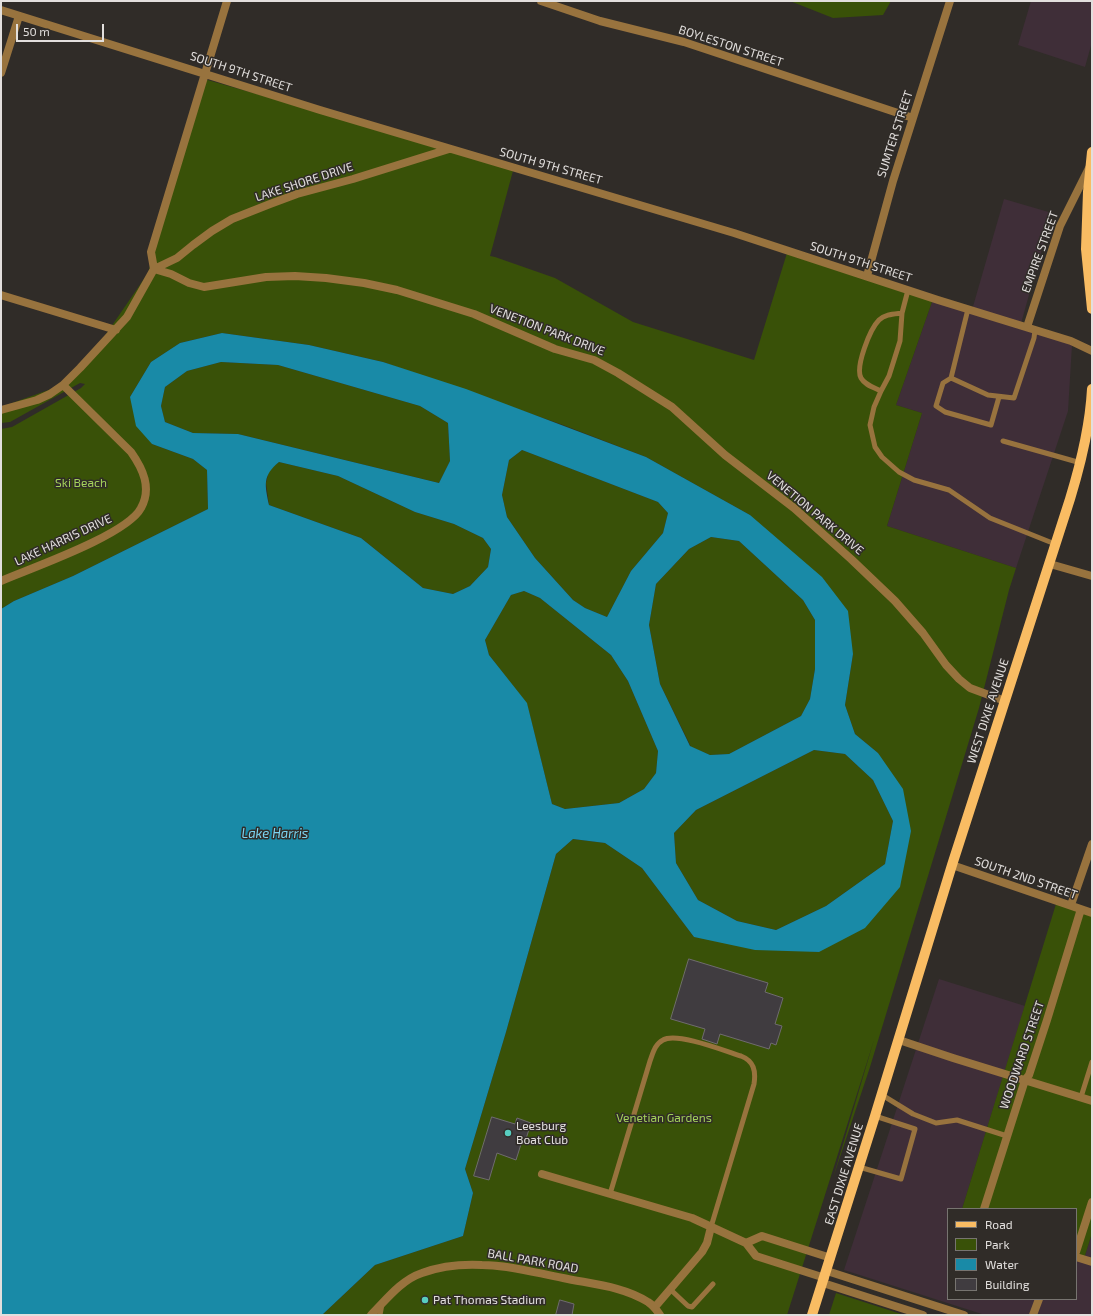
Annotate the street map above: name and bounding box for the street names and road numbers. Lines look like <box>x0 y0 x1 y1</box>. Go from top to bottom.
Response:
street label: BOYLESTON STREET <box>677 22 785 70</box>
street label: SOUTH 9TH STREET <box>188 49 294 95</box>
street label: SUMTER STREET <box>874 89 916 179</box>
street label: SOUTH 9TH STREET <box>498 144 604 188</box>
street label: LAKE SHORE DRIVE <box>253 159 355 205</box>
street label: EMPIRE STREET <box>1019 209 1061 295</box>
street label: SOUTH 9TH STREET <box>808 239 914 285</box>
street label: VENETION PARK DRIVE <box>487 301 607 359</box>
street label: VENETION PARK DRIVE <box>764 468 866 558</box>
street label: LAKE HARRIS DRIVE <box>12 511 114 569</box>
street label: WEST DIXIE AVENUE <box>964 657 1012 765</box>
street label: SOUTH 2ND STREET <box>973 854 1079 902</box>
street label: WOODWARD STREET <box>997 999 1047 1111</box>
street label: EAST DIXIE AVENUE <box>822 1121 866 1227</box>
street label: BALL PARK ROAD <box>486 1246 580 1276</box>

